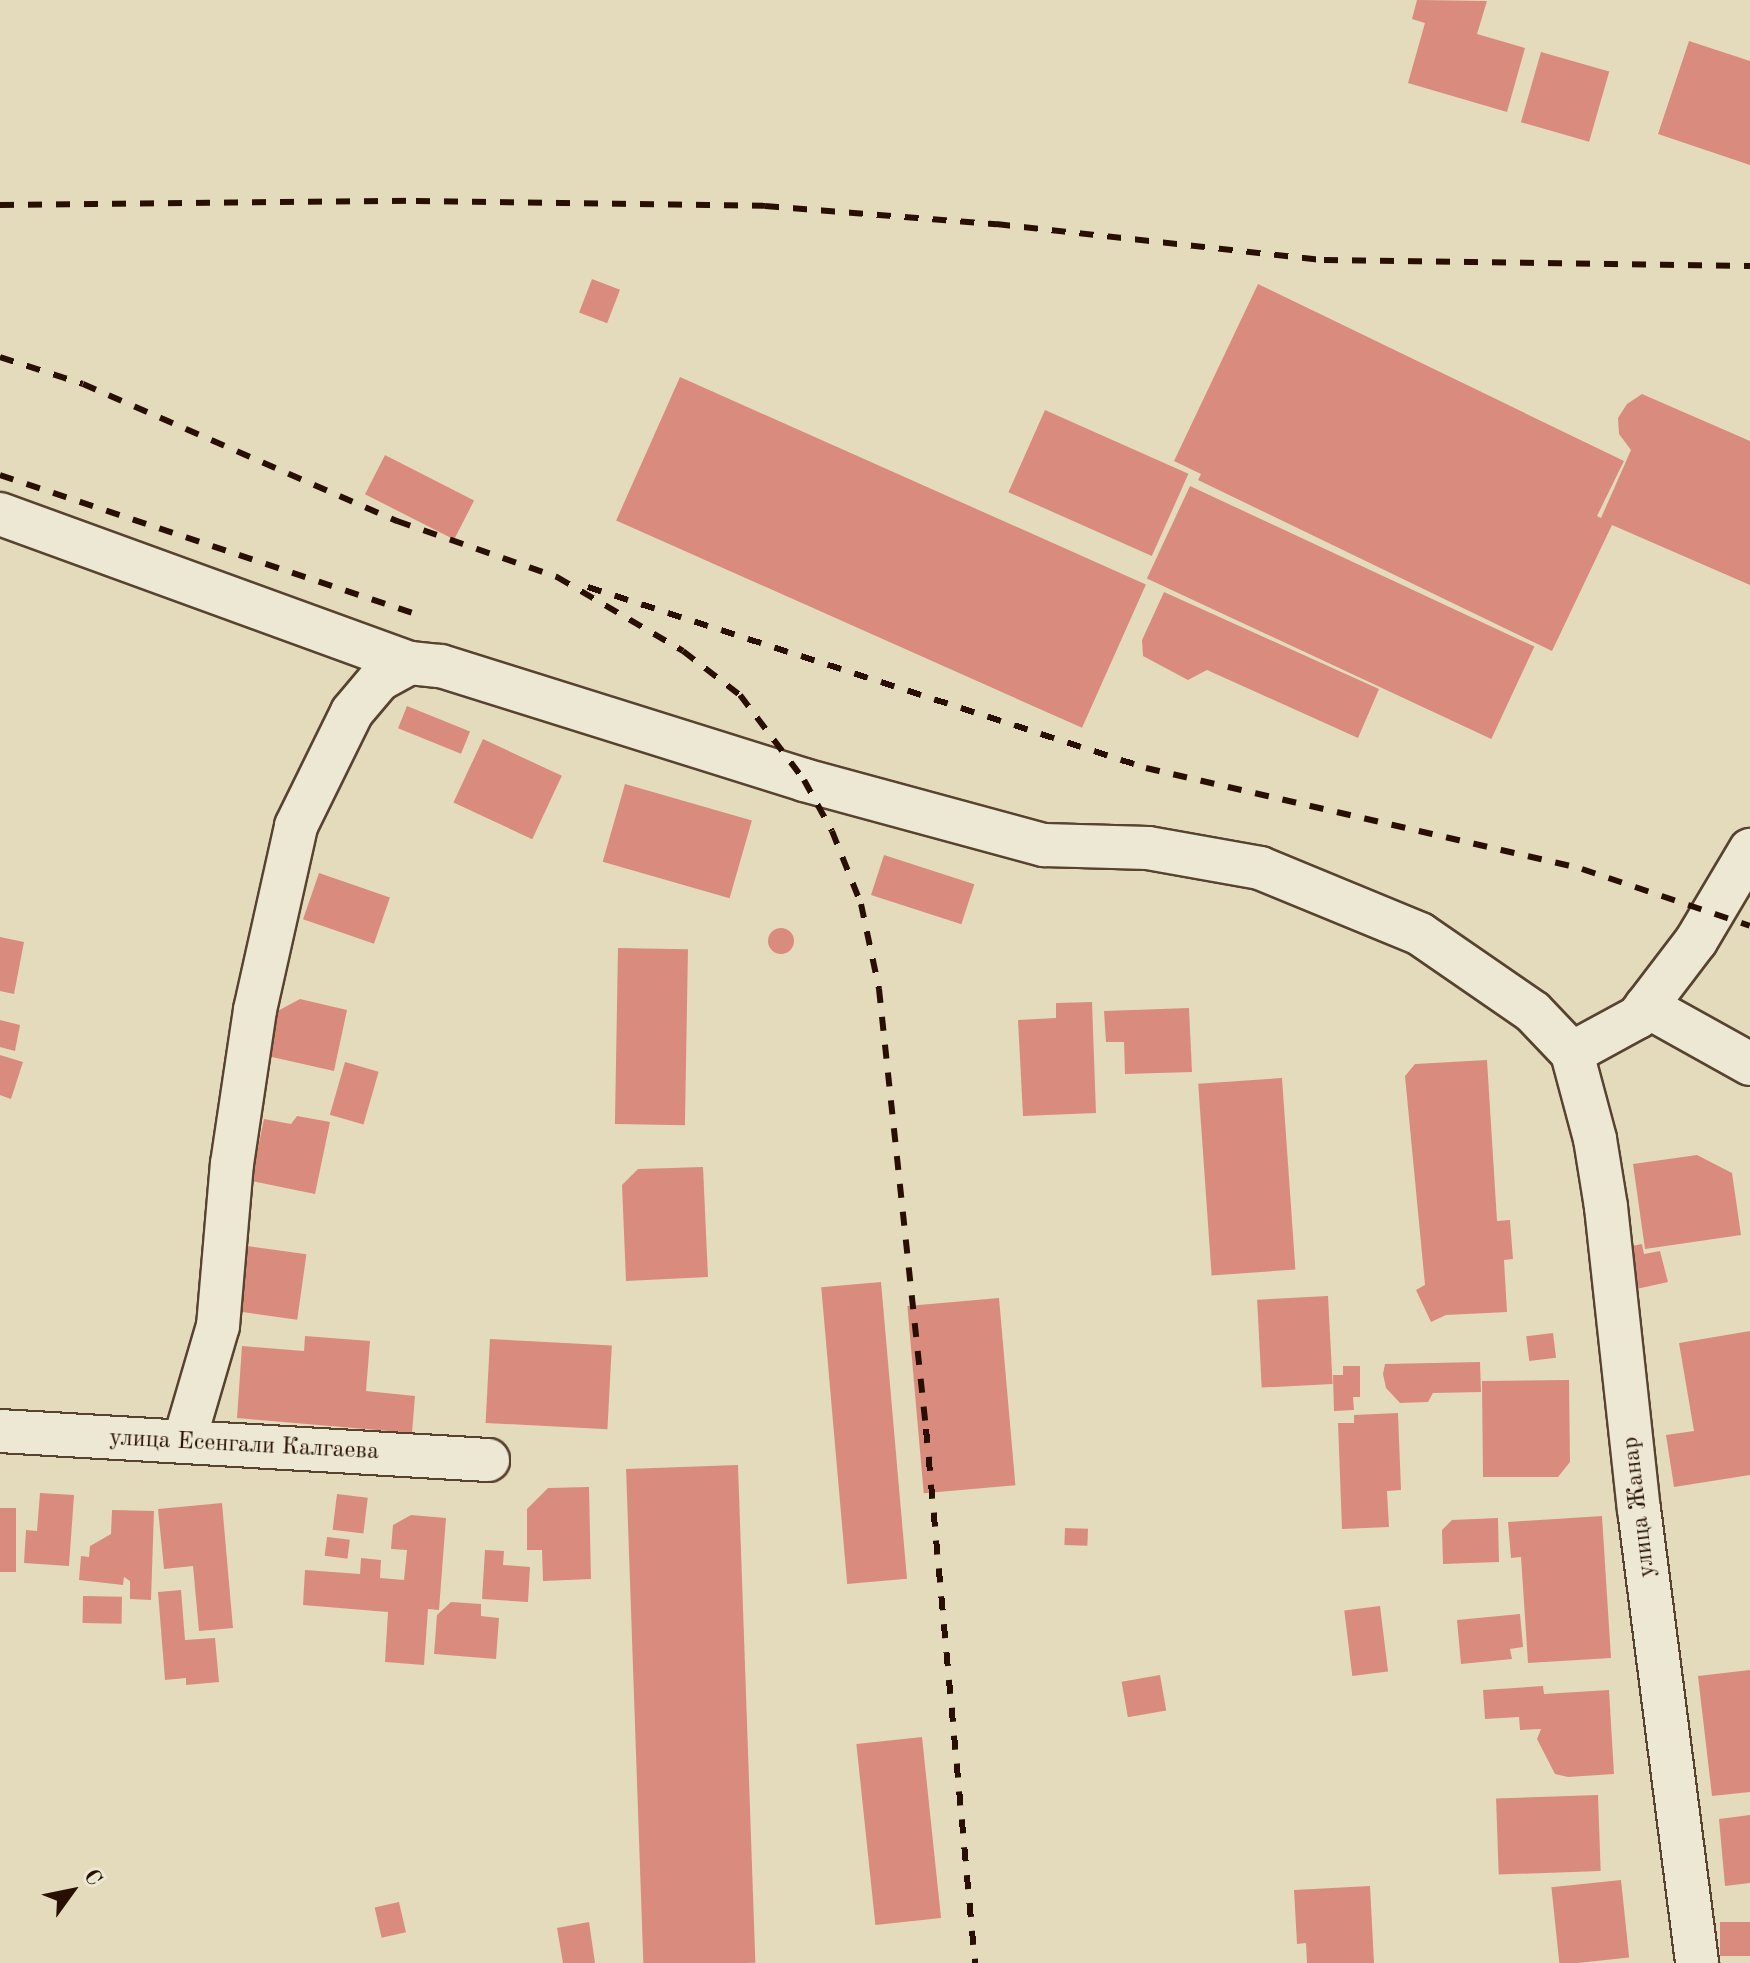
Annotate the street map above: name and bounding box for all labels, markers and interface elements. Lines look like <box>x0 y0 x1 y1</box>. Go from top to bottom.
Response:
street label: улица Есенгали Калгаева <box>108 1425 380 1467</box>
street label: улица Жанар <box>1617 1435 1663 1579</box>
north arrow <box>32 1851 112 1931</box>
text: С <box>79 1866 105 1890</box>

